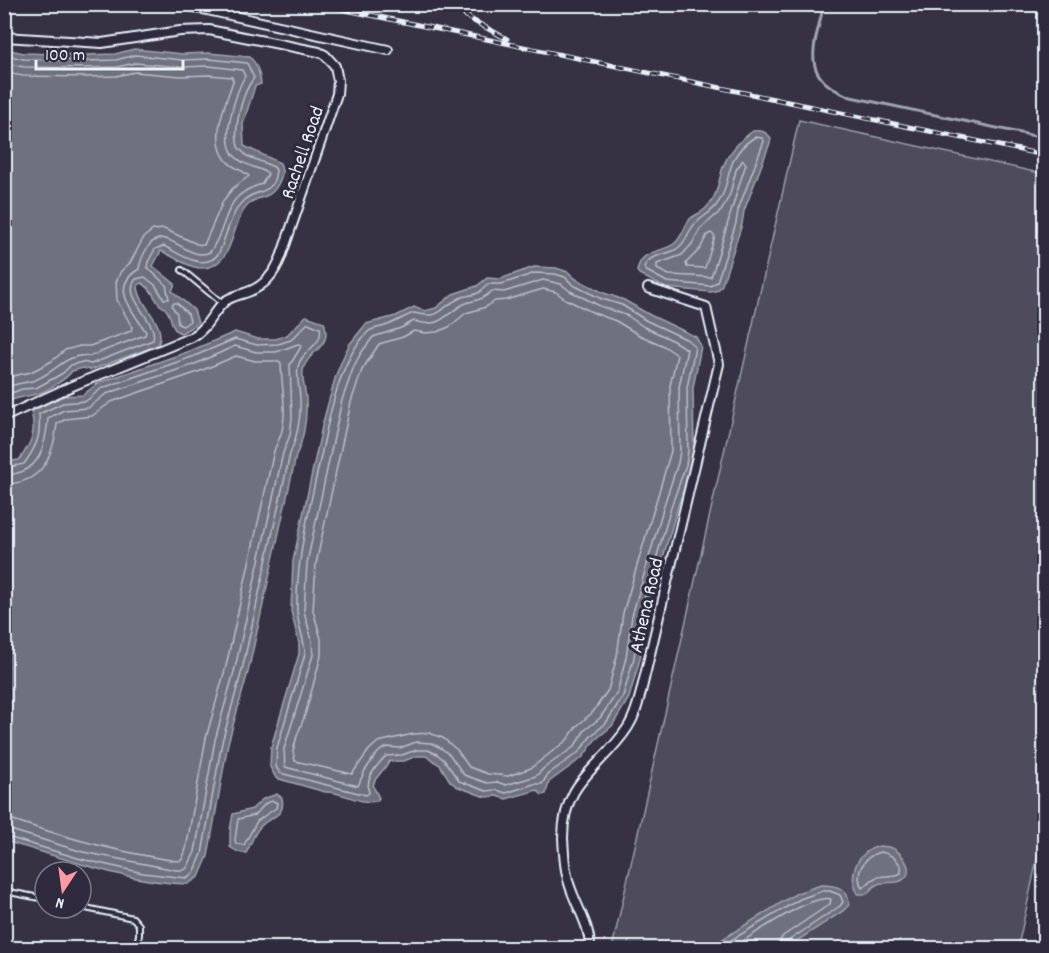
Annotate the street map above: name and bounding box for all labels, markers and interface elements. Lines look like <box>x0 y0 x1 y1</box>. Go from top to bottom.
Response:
scale bar <box>36 33 183 71</box>
text: 100 m <box>45 44 85 69</box>
street label: Rachell Road <box>275 103 333 203</box>
street label: Athena Road <box>623 555 672 656</box>
north arrow <box>33 860 93 920</box>
text: N <box>54 890 67 914</box>

